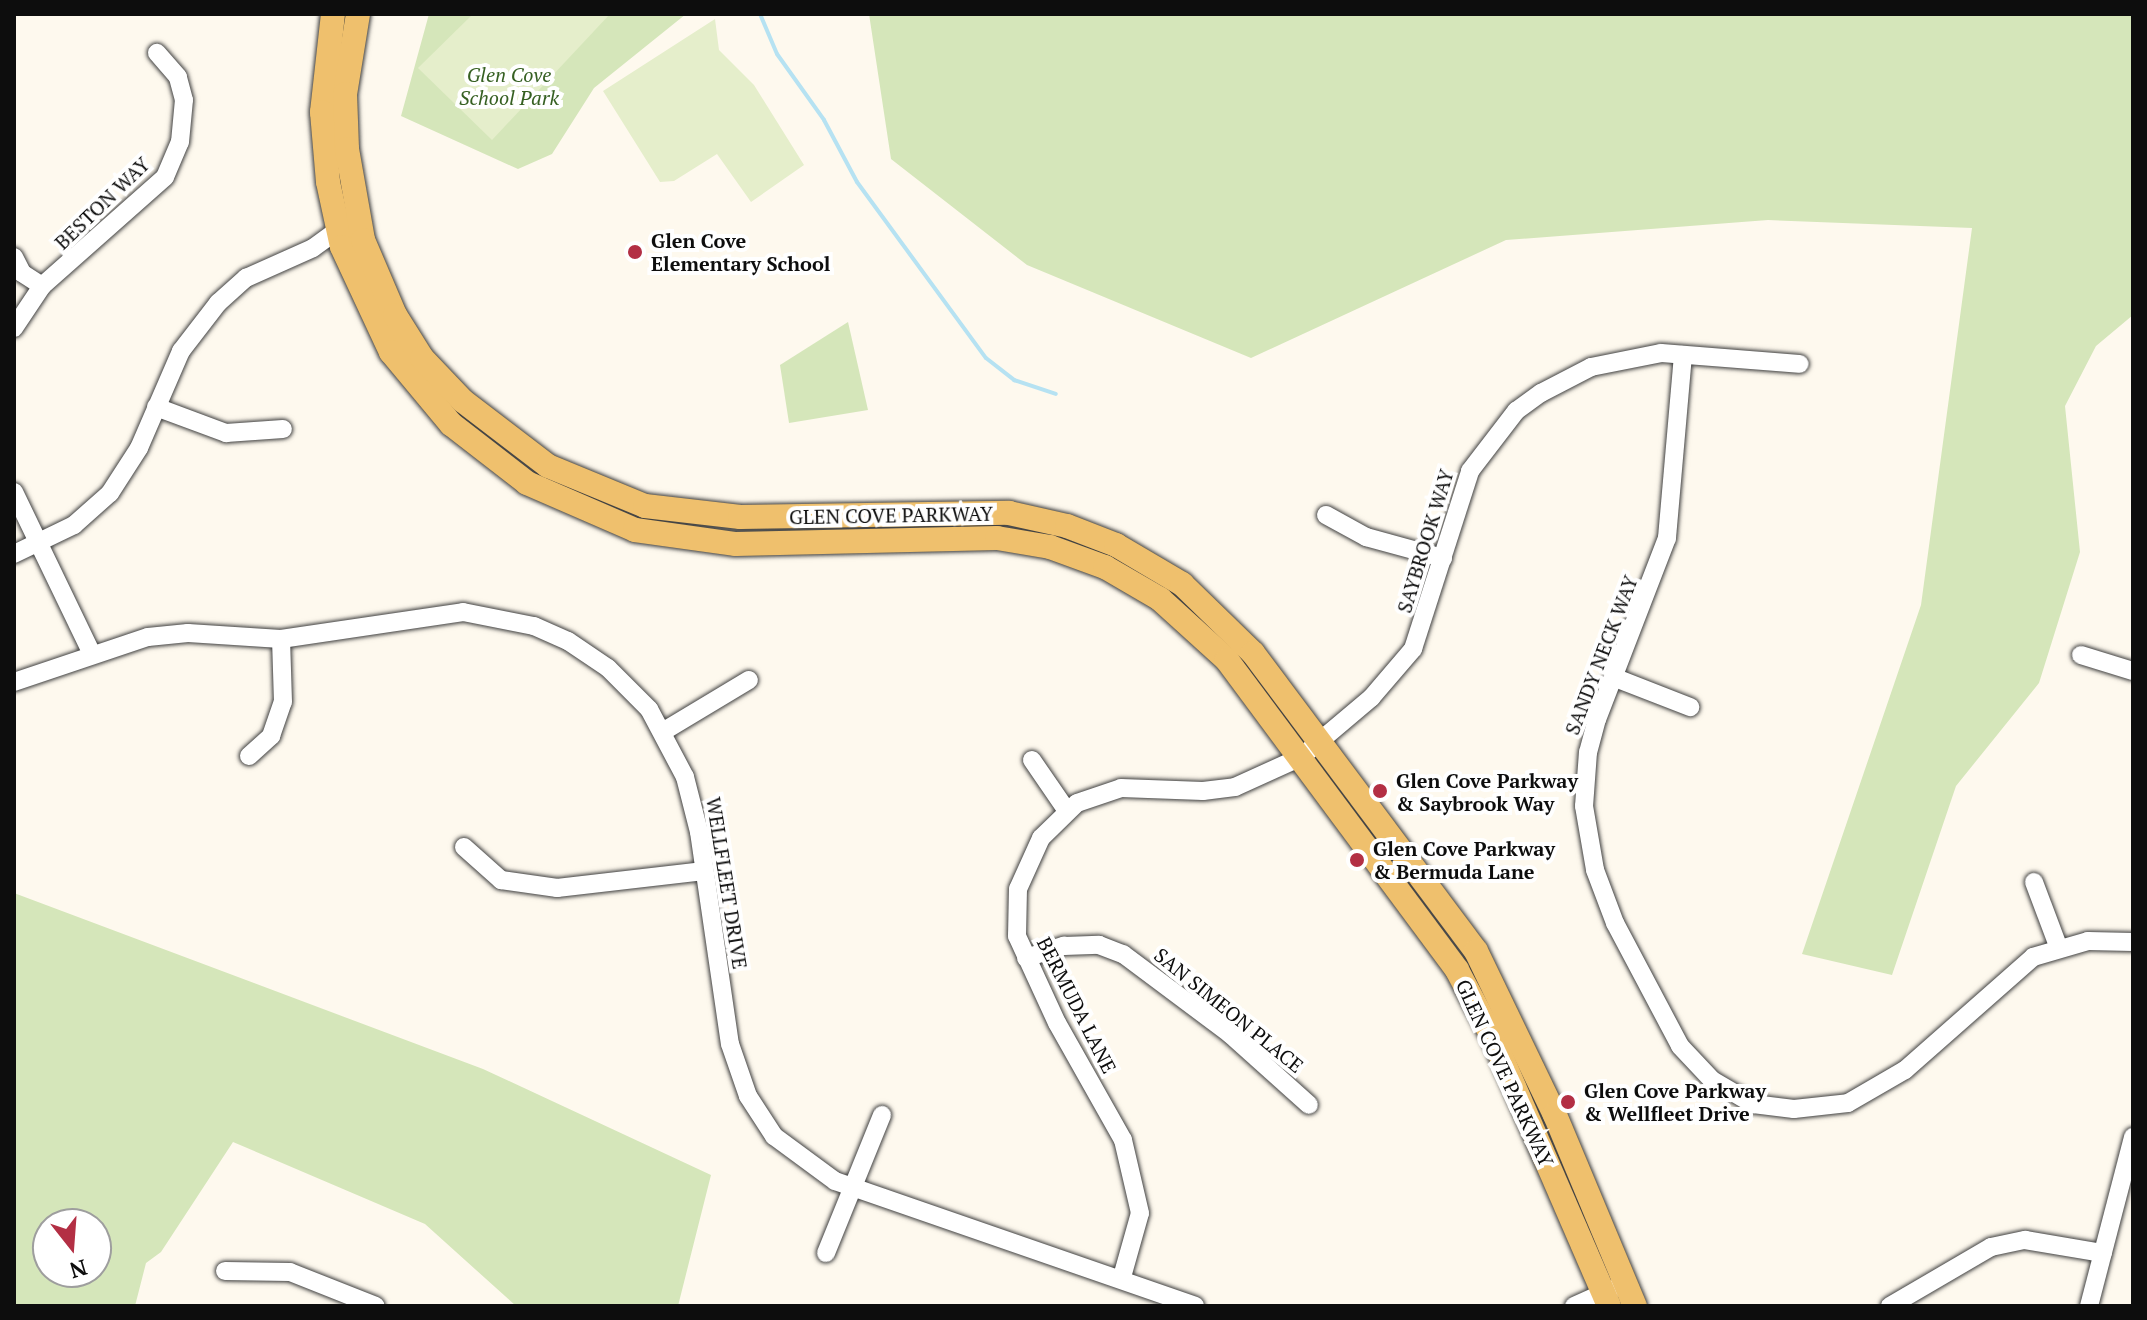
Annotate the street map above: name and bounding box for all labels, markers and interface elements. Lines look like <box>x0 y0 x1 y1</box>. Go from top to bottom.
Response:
park label: Glen Cove School Park <box>459 62 559 109</box>
street label: BESTON WAY <box>50 152 154 254</box>
place label: Glen Cove Elementary School <box>651 228 830 275</box>
marker: Glen Cove Elementary School <box>626 243 644 261</box>
street label: SAYBROOK WAY <box>1392 466 1458 616</box>
street label: GLEN COVE PARKWAY <box>789 501 993 529</box>
street label: SANDY NECK WAY <box>1560 572 1642 738</box>
place label: Glen Cove Parkway & Saybrook Way <box>1396 768 1578 815</box>
marker: Glen Cove Parkway & Saybrook Way <box>1371 782 1389 800</box>
street label: WELLFLEET DRIVE <box>702 795 752 971</box>
place label: Glen Cove Parkway & Bermuda Lane <box>1373 836 1555 883</box>
marker: Glen Cove Parkway & Bermuda Lane <box>1348 851 1366 869</box>
street label: BERMUDA LANE <box>1032 933 1122 1077</box>
street label: SAN SIMEON PLACE <box>1150 942 1308 1078</box>
street label: GLEN COVE PARKWAY <box>1451 976 1559 1170</box>
place label: Glen Cove Parkway & Wellfleet Drive <box>1584 1078 1766 1125</box>
marker: Glen Cove Parkway & Wellfleet Drive <box>1559 1093 1577 1111</box>
north arrow <box>32 1208 112 1288</box>
text: N <box>66 1253 91 1286</box>

